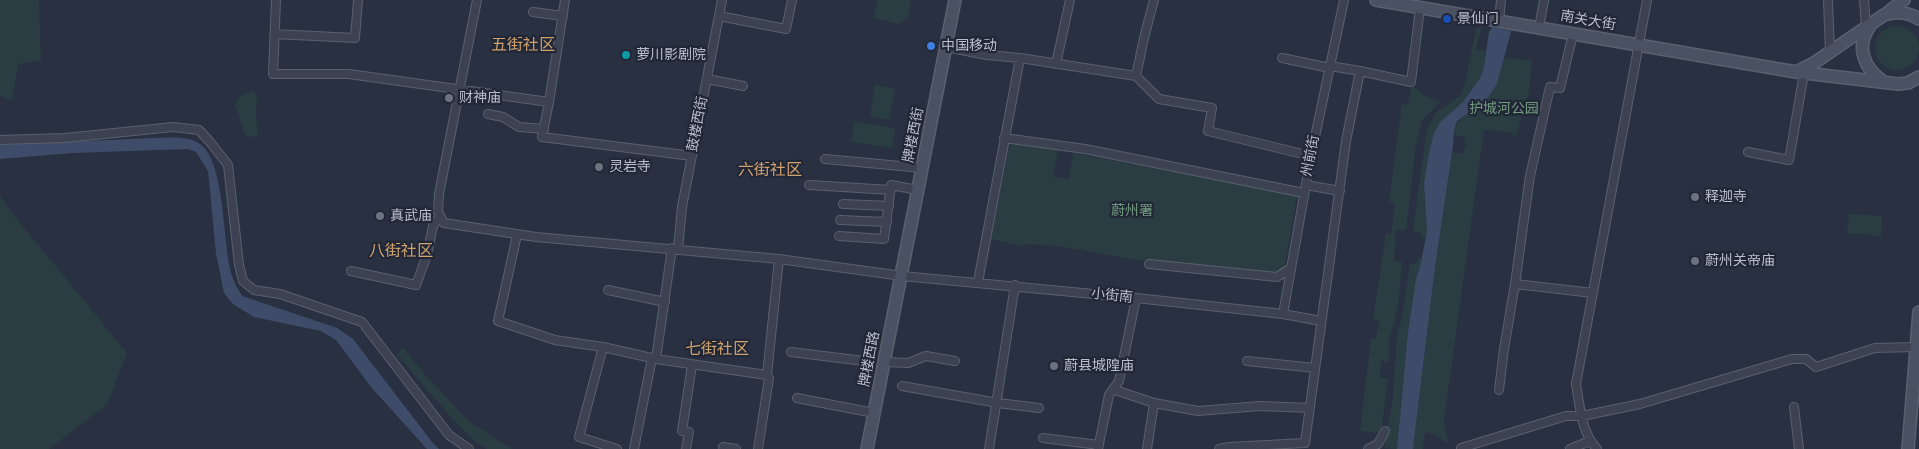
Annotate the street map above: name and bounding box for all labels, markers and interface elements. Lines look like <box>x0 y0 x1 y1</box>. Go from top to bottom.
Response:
street label: 南关大街 <box>1559 8 1617 34</box>
place label: 景仙门 <box>1457 11 1499 27</box>
marker: 景仙门 <box>1441 13 1453 25</box>
district label: 五街社区 <box>491 36 555 56</box>
place label: 中国移动 <box>941 38 997 54</box>
marker: 中国移动 <box>925 40 937 52</box>
place label: 萝川影剧院 <box>636 47 706 63</box>
marker: 萝川影剧院 <box>620 49 632 61</box>
place label: 财神庙 <box>459 90 501 106</box>
marker: 财神庙 <box>443 92 455 104</box>
street label: 鼓楼西街 <box>684 95 712 153</box>
park label: 护城河公园 <box>1469 101 1539 117</box>
street label: 牌楼西街 <box>900 106 928 164</box>
street label: 州前街 <box>1299 134 1323 178</box>
place label: 灵岩寺 <box>609 159 651 175</box>
marker: 灵岩寺 <box>593 161 605 173</box>
district label: 六街社区 <box>738 161 802 181</box>
place label: 释迦寺 <box>1705 189 1747 205</box>
marker: 释迦寺 <box>1689 191 1701 203</box>
park label: 蔚州署 <box>1111 203 1153 219</box>
place label: 真武庙 <box>390 208 432 224</box>
marker: 真武庙 <box>374 210 386 222</box>
district label: 八街社区 <box>369 242 433 262</box>
place label: 蔚州关帝庙 <box>1705 253 1775 269</box>
marker: 蔚州关帝庙 <box>1689 255 1701 267</box>
street label: 小街南 <box>1090 285 1134 307</box>
street label: 牌楼西路 <box>856 330 884 388</box>
district label: 七街社区 <box>685 340 749 360</box>
place label: 蔚县城隍庙 <box>1064 358 1134 374</box>
marker: 蔚县城隍庙 <box>1048 360 1060 372</box>

